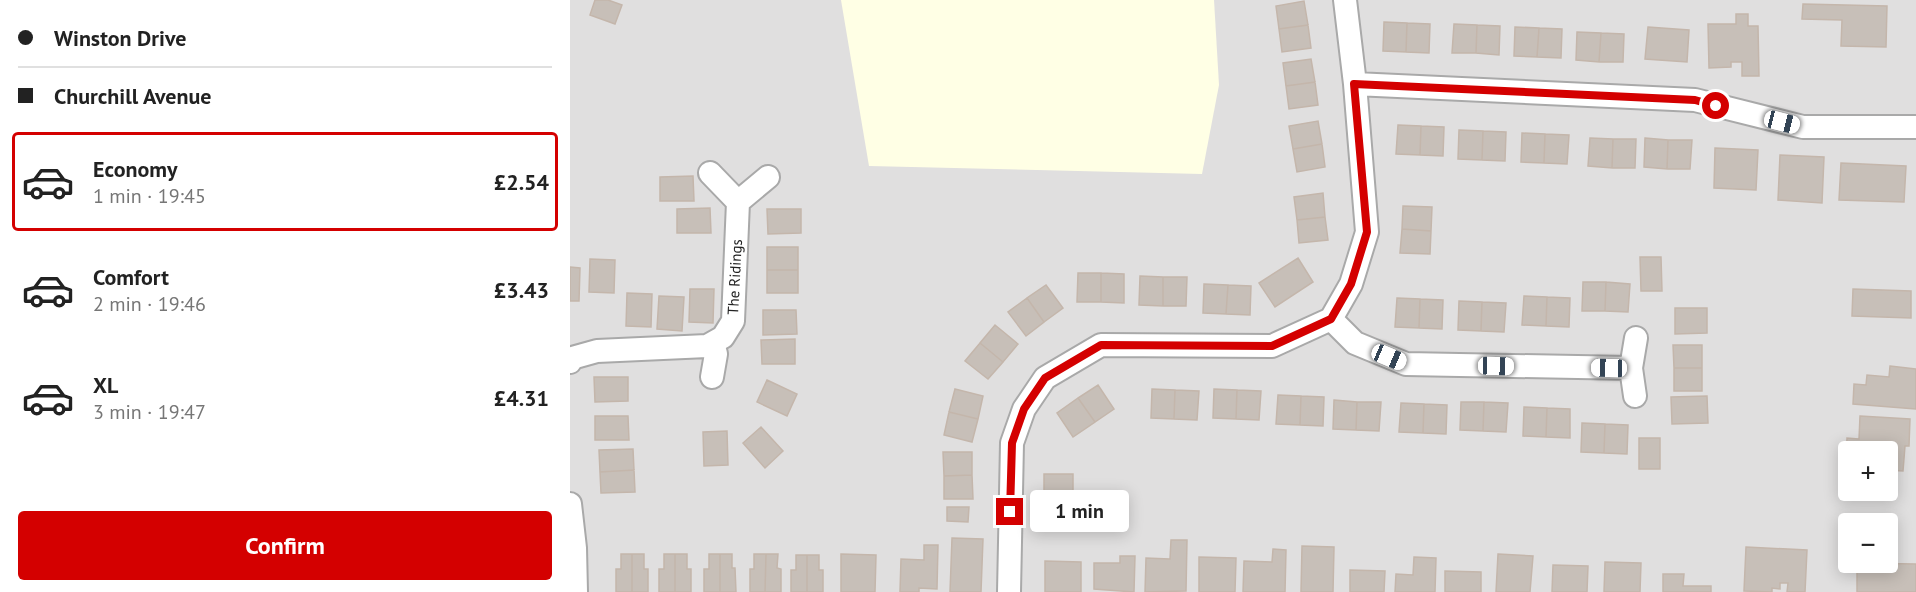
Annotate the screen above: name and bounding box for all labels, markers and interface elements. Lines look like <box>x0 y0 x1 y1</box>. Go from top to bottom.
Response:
text: Winston Drive <box>54 24 187 52</box>
text: Churchill Avenue <box>54 82 212 110</box>
route start <box>1702 92 1729 119</box>
car <box>1762 109 1802 135</box>
icon: car <box>21 155 75 209</box>
text: Economy <box>93 155 177 183</box>
text: £2.54 <box>494 168 549 196</box>
text: 1 min · 19:45 <box>93 183 206 209</box>
street label: The Ridings <box>723 239 746 315</box>
icon: car <box>21 263 75 317</box>
text: Comfort <box>93 263 169 291</box>
text: £3.43 <box>494 276 549 304</box>
text: 2 min · 19:46 <box>93 291 206 317</box>
car <box>1369 342 1409 372</box>
car <box>1478 357 1514 375</box>
car <box>1591 359 1627 377</box>
icon: car <box>21 371 75 425</box>
text: XL <box>93 371 118 399</box>
text: £4.31 <box>494 384 549 412</box>
text: 3 min · 19:47 <box>93 399 206 425</box>
map controls <box>1838 441 1898 573</box>
button: + <box>1838 441 1898 501</box>
callout: 1 min <box>1031 491 1130 533</box>
route end <box>996 498 1023 525</box>
text: 1 min <box>1055 498 1104 524</box>
button: Confirm <box>18 511 552 580</box>
button: − <box>1838 513 1898 573</box>

